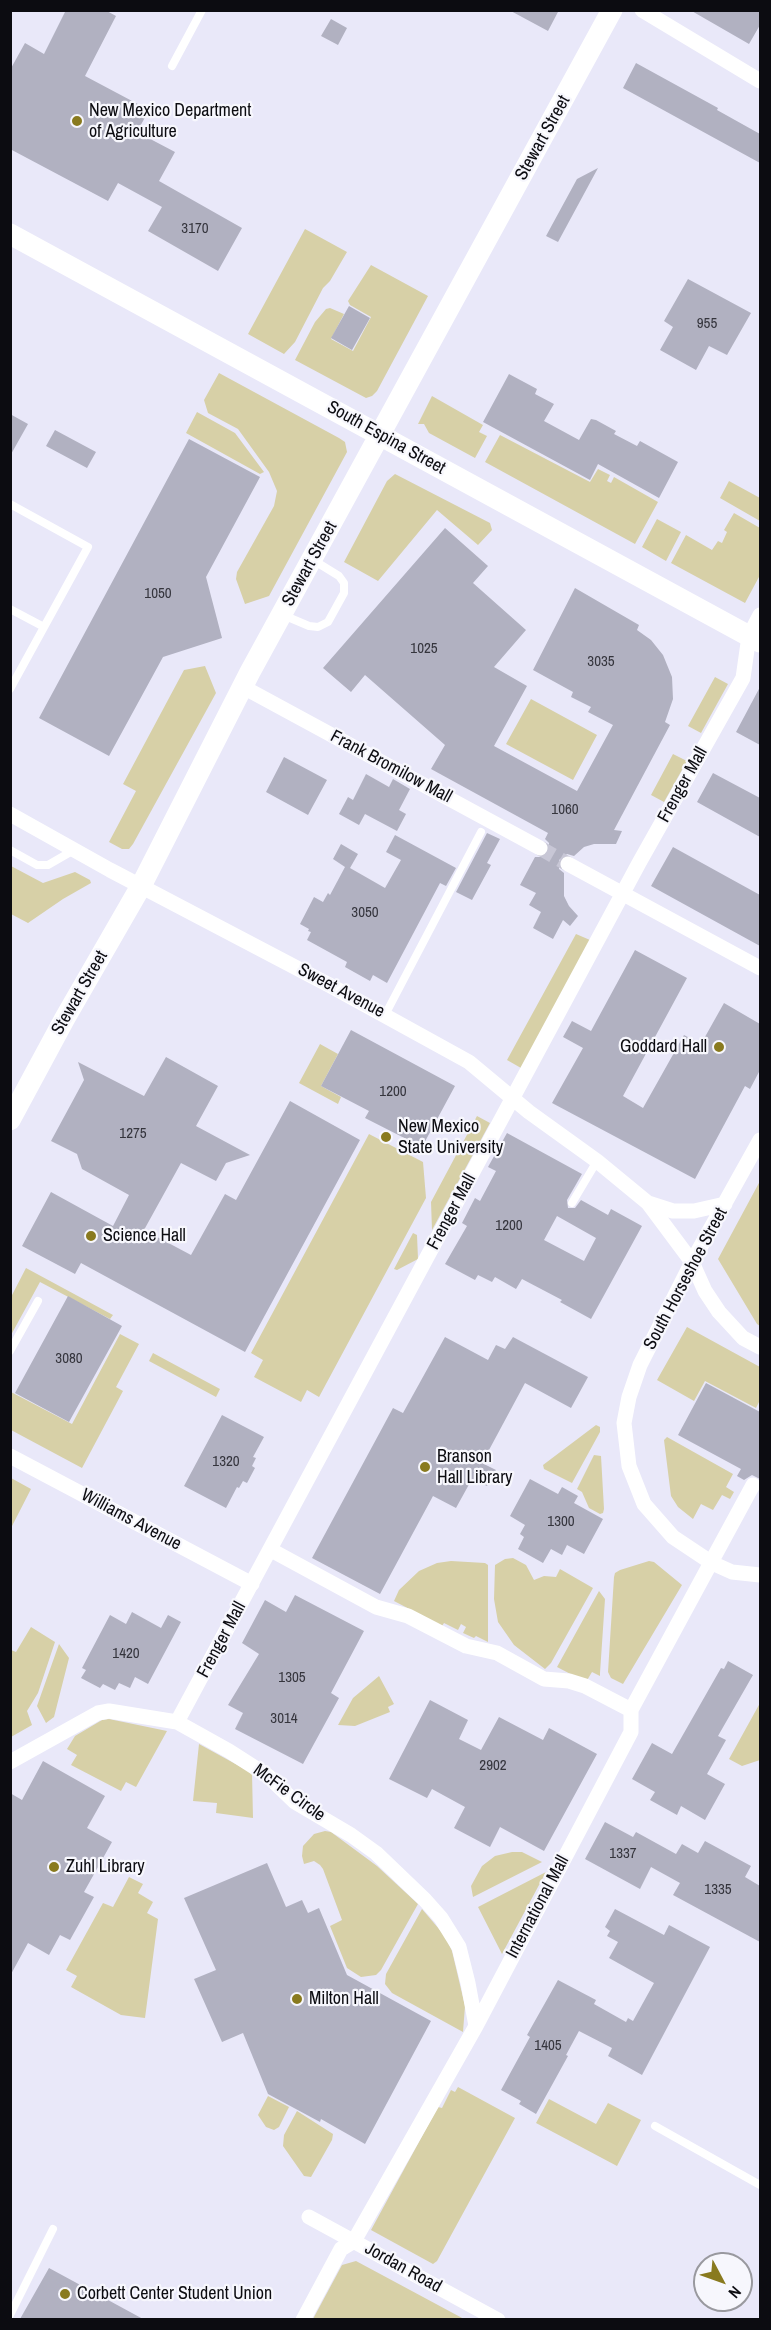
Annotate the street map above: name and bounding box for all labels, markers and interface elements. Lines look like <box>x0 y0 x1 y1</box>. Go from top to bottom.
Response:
street label: Stewart Street <box>511 92 575 184</box>
place label: New Mexico Department of Agriculture <box>89 100 251 142</box>
marker: New Mexico Department of Agriculture <box>70 114 84 128</box>
house number: 3170 <box>181 220 209 238</box>
house number: 955 <box>697 315 717 333</box>
street label: South Espina Street <box>323 397 449 479</box>
street label: Stewart Street <box>278 518 342 610</box>
house number: 1050 <box>144 585 172 603</box>
house number: 1025 <box>410 640 438 658</box>
house number: 3035 <box>587 653 615 671</box>
street label: Frank Bromilow Mall <box>327 726 455 808</box>
street label: Frenger Mall <box>653 744 713 826</box>
house number: 1060 <box>551 801 579 819</box>
house number: 3050 <box>351 904 379 922</box>
street label: Stewart Street <box>47 947 113 1039</box>
street label: Sweet Avenue <box>294 959 388 1023</box>
place label: Goddard Hall <box>620 1036 707 1058</box>
marker: Goddard Hall <box>712 1040 726 1054</box>
house number: 1200 <box>379 1083 407 1101</box>
place label: New Mexico State University <box>398 1116 503 1158</box>
house number: 1275 <box>119 1125 147 1143</box>
marker: New Mexico State University <box>379 1130 393 1144</box>
street label: Frenger Mall <box>423 1170 481 1254</box>
street label: South Horseshoe Street <box>639 1204 733 1354</box>
house number: 1200 <box>495 1217 523 1235</box>
place label: Science Hall <box>103 1225 186 1247</box>
marker: Science Hall <box>84 1229 98 1243</box>
house number: 3080 <box>55 1350 83 1368</box>
place label: Branson Hall Library <box>437 1446 512 1488</box>
house number: 1320 <box>212 1453 240 1471</box>
marker: Branson Hall Library <box>418 1460 432 1474</box>
street label: Williams Avenue <box>77 1485 185 1555</box>
house number: 1300 <box>547 1513 575 1531</box>
street label: Frenger Mall <box>193 1598 251 1682</box>
house number: 1420 <box>112 1645 140 1663</box>
house number: 1305 <box>278 1669 306 1687</box>
house number: 3014 <box>270 1710 298 1728</box>
house number: 2902 <box>479 1757 507 1775</box>
street label: McFie Circle <box>249 1760 329 1826</box>
house number: 1337 <box>609 1845 637 1863</box>
street label: International Mall <box>502 1852 574 1962</box>
place label: Zuhl Library <box>66 1856 145 1878</box>
marker: Zuhl Library <box>47 1860 61 1874</box>
house number: 1335 <box>704 1881 732 1899</box>
place label: Milton Hall <box>309 1988 379 2010</box>
marker: Milton Hall <box>290 1992 304 2006</box>
house number: 1405 <box>534 2037 562 2055</box>
street label: Jordan Road <box>361 2238 445 2298</box>
north arrow <box>693 2252 753 2312</box>
text: N <box>724 2282 746 2303</box>
place label: Corbett Center Student Union <box>77 2283 272 2305</box>
marker: Corbett Center Student Union <box>58 2287 72 2301</box>

